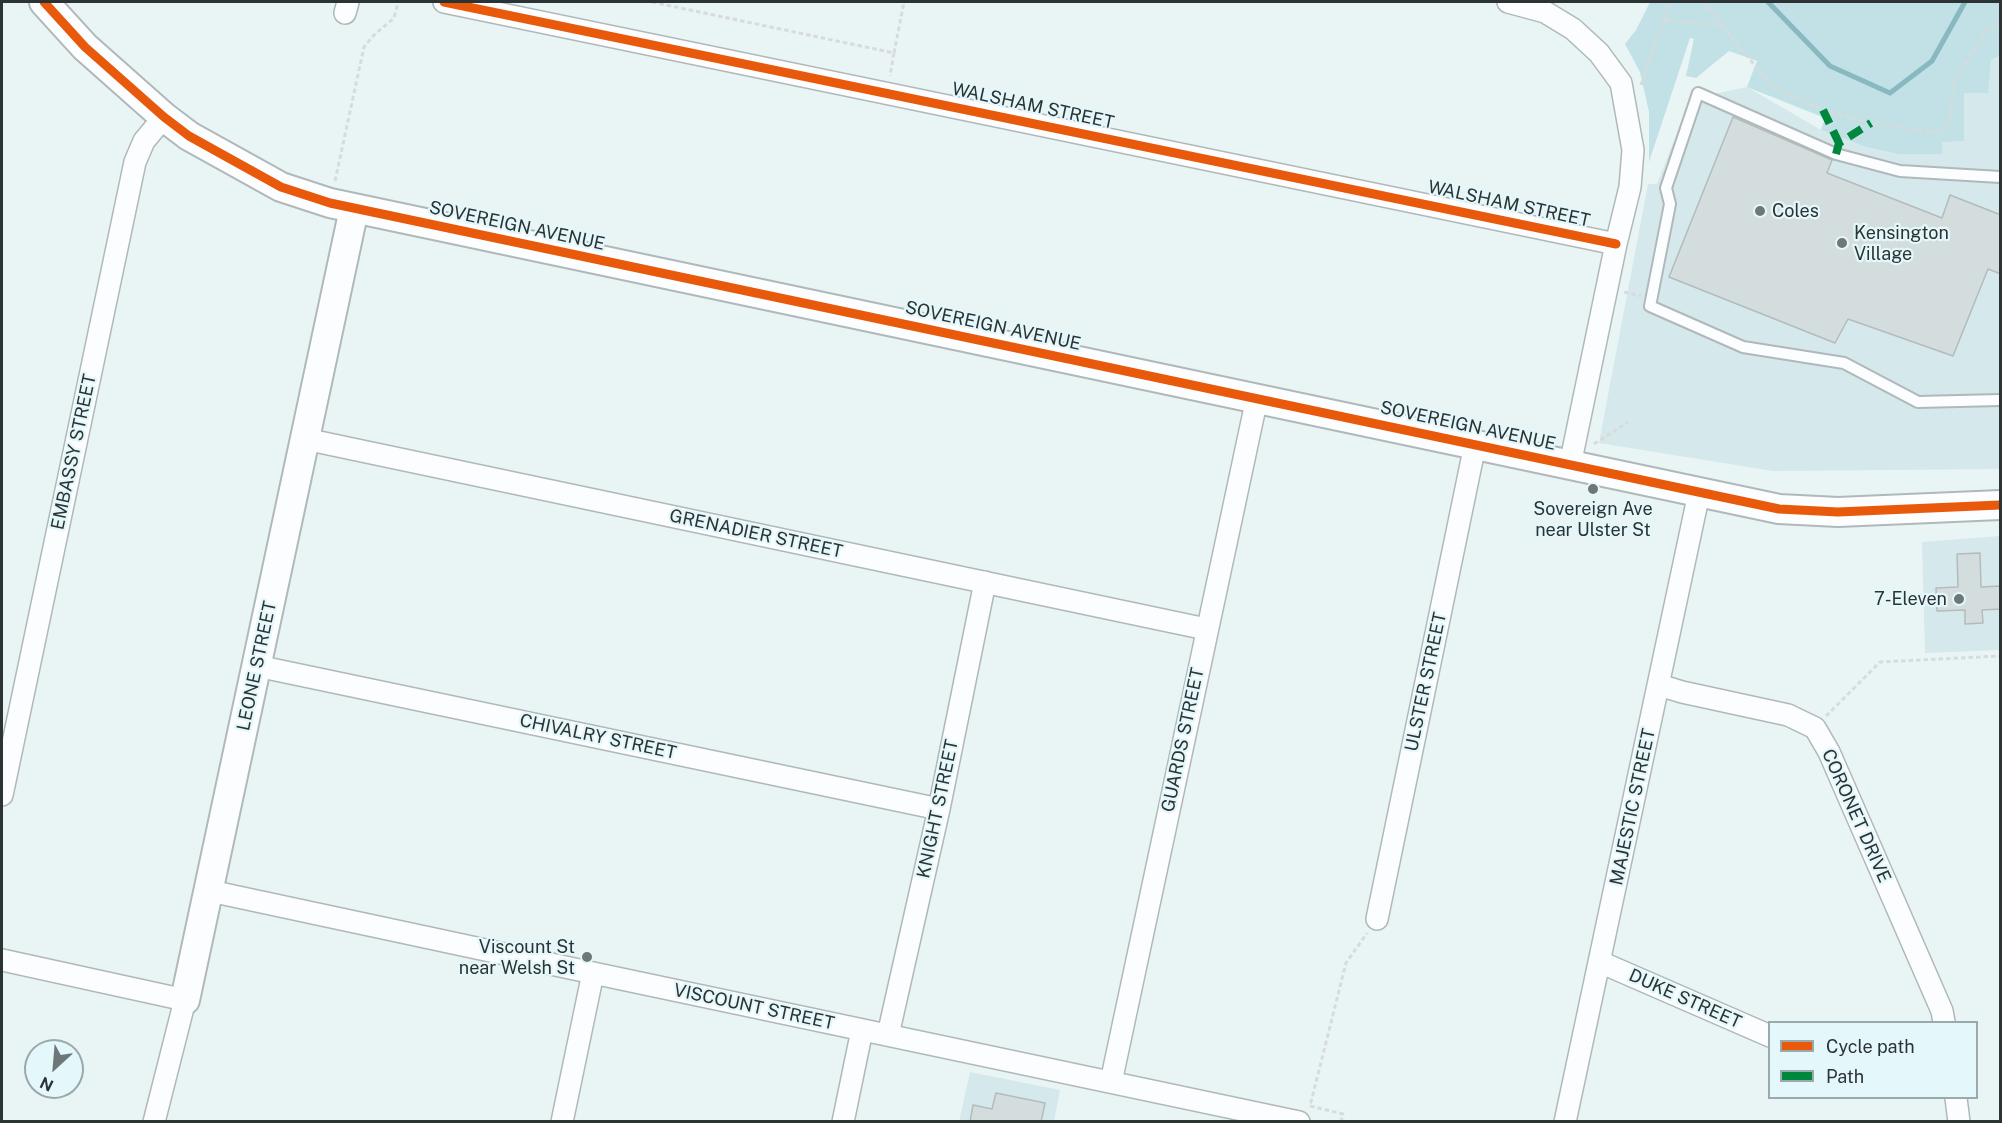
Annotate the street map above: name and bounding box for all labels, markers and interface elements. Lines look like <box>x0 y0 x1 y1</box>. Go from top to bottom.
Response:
street label: WALSHAM STREET <box>950 78 1116 134</box>
street label: WALSHAM STREET <box>1426 176 1592 232</box>
street label: SOVEREIGN AVENUE <box>427 197 607 255</box>
place label: Coles <box>1772 200 1819 222</box>
marker: Coles <box>1753 204 1767 218</box>
place label: Kensington Village <box>1854 222 1949 264</box>
marker: Kensington Village <box>1835 236 1849 250</box>
street label: SOVEREIGN AVENUE <box>903 297 1083 355</box>
street label: EMBASSY STREET <box>47 372 101 532</box>
street label: SOVEREIGN AVENUE <box>1378 397 1558 455</box>
marker: Sovereign Ave near Ulster St <box>1586 482 1600 496</box>
place label: Sovereign Ave near Ulster St <box>1533 498 1653 540</box>
street label: GRENADIER STREET <box>667 505 845 563</box>
place label: 7-Eleven <box>1874 588 1947 610</box>
marker: 7-Eleven <box>1952 592 1966 606</box>
street label: LEONE STREET <box>233 599 281 733</box>
street label: ULSTER STREET <box>1401 610 1451 754</box>
street label: GUARDS STREET <box>1157 666 1209 814</box>
street label: CHIVALRY STREET <box>518 710 678 764</box>
street label: MAJESTIC STREET <box>1606 727 1660 887</box>
street label: KNIGHT STREET <box>913 738 963 880</box>
street label: CORONET DRIVE <box>1817 746 1895 886</box>
place label: Viscount St near Welsh St <box>459 936 575 978</box>
marker: Viscount St near Welsh St <box>580 950 594 964</box>
street label: DUKE STREET <box>1625 965 1745 1033</box>
street label: VISCOUNT STREET <box>672 979 836 1035</box>
legend <box>1768 1021 1978 1099</box>
text: Cycle path <box>1826 1036 1915 1057</box>
north arrow <box>24 1039 84 1099</box>
text: Path <box>1826 1066 1864 1087</box>
text: N <box>37 1073 57 1095</box>

